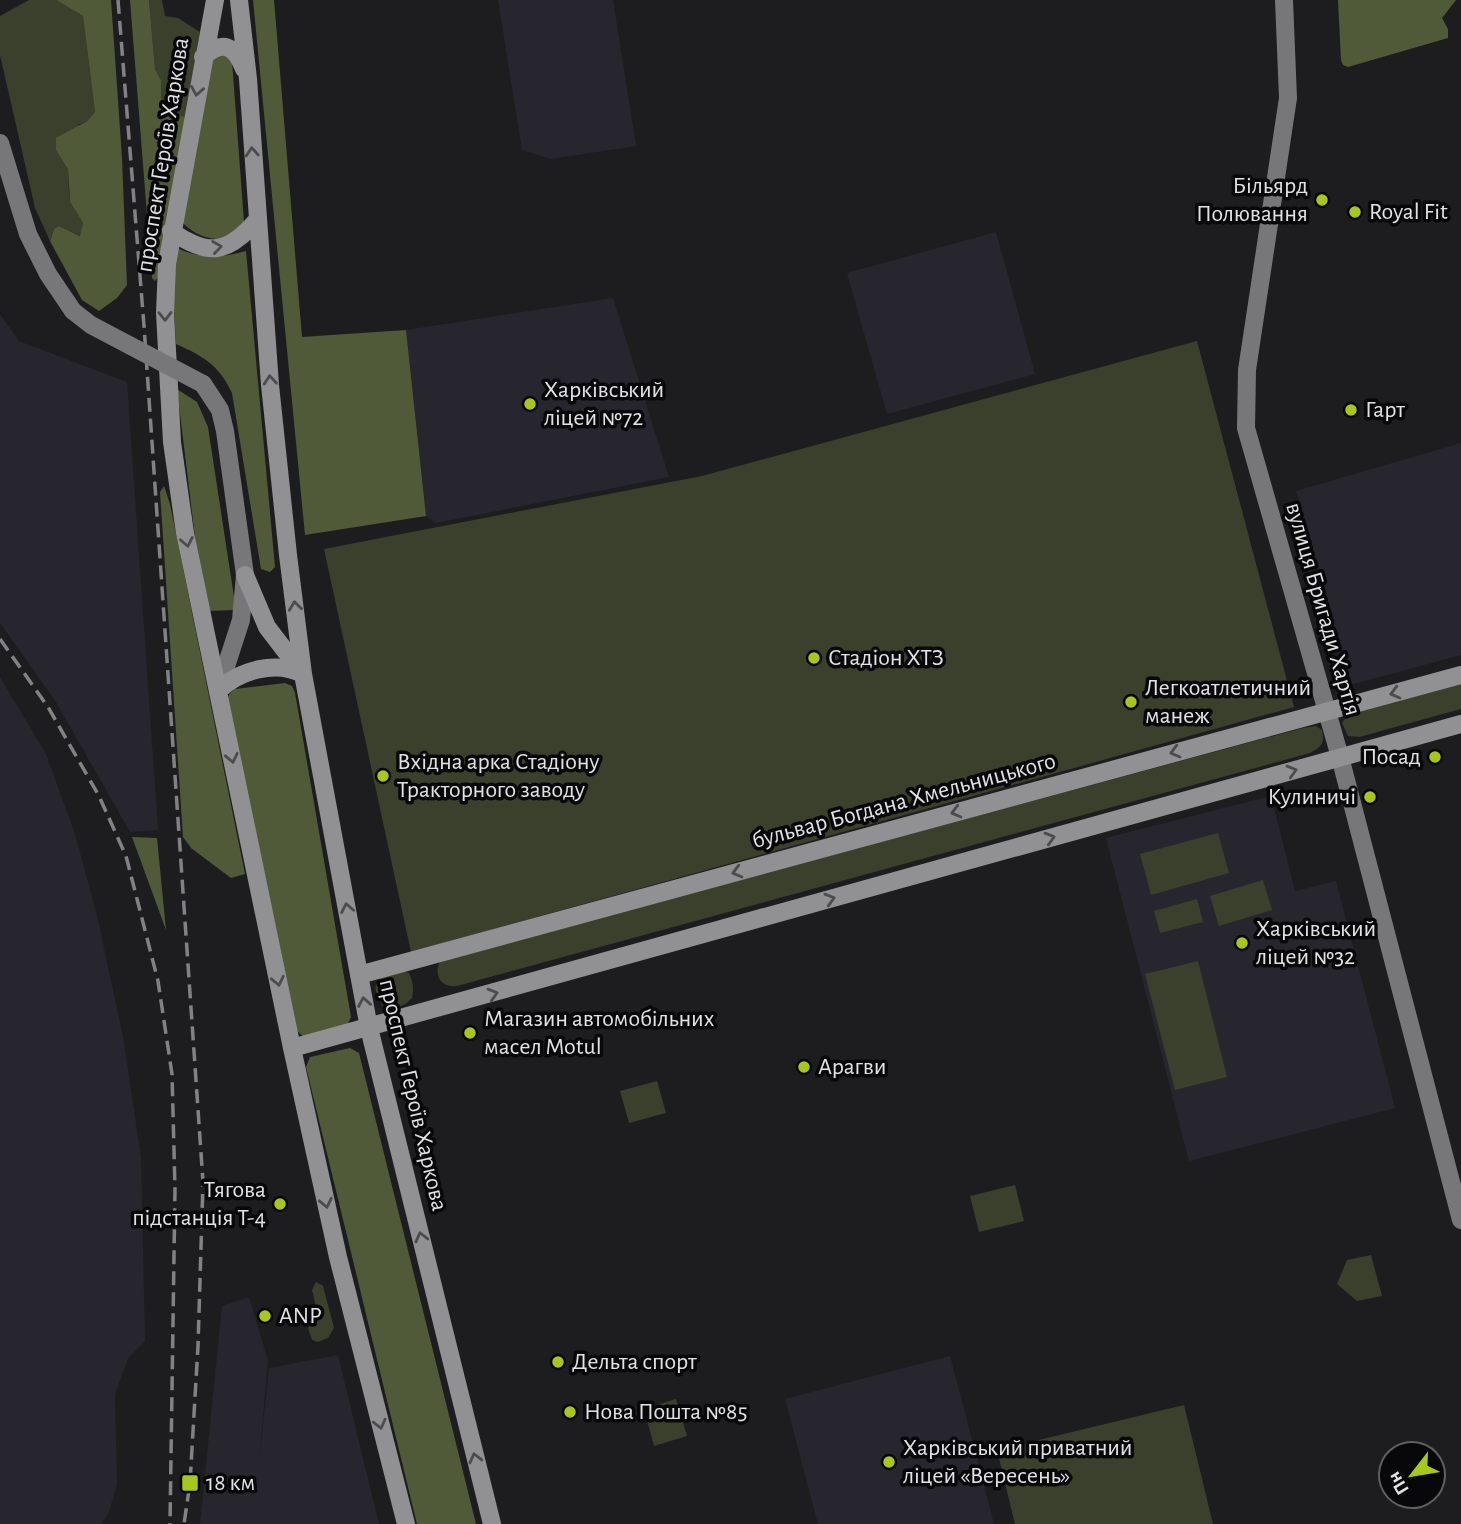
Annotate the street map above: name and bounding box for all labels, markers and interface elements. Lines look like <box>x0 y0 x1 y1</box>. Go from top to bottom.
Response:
street label: проспект Героїв Харкова <box>133 36 193 274</box>
one-way arrow <box>190 85 205 97</box>
one-way arrow <box>245 146 260 157</box>
place label: Більярд Полювання <box>1196 174 1308 226</box>
marker: Більярд Полювання <box>1314 192 1330 208</box>
place label: Royal Fit <box>1369 200 1448 224</box>
marker: Royal Fit <box>1347 204 1363 220</box>
one-way arrow <box>211 240 223 255</box>
one-way arrow <box>157 311 173 322</box>
one-way arrow <box>263 374 278 385</box>
place label: Харківський ліцей №72 <box>544 378 664 430</box>
marker: Харківський ліцей №72 <box>522 396 538 412</box>
place label: Гарт <box>1365 398 1405 422</box>
marker: Гарт <box>1343 402 1359 418</box>
street label: вулиця Бригади Хартія <box>1281 500 1365 718</box>
one-way arrow <box>178 536 193 548</box>
one-way arrow <box>287 600 302 612</box>
place label: Стадіон ХТЗ <box>828 646 944 670</box>
marker: Стадіон ХТЗ <box>806 650 822 666</box>
place label: Легкоатлетичний манеж <box>1145 676 1311 728</box>
one-way arrow <box>1389 685 1401 699</box>
marker: Легкоатлетичний манеж <box>1123 694 1139 710</box>
one-way arrow <box>1170 744 1182 758</box>
place label: Посад <box>1361 745 1421 769</box>
street label: бульвар Богдана Хмельницького <box>750 749 1058 853</box>
marker: Посад <box>1427 749 1443 765</box>
place label: Вхідна арка Стадіону Тракторного заводу <box>397 750 600 802</box>
one-way arrow <box>223 752 238 764</box>
one-way arrow <box>1286 764 1298 779</box>
marker: Вхідна арка Стадіону Тракторного заводу <box>375 768 391 784</box>
place label: Кулиничі <box>1267 785 1356 809</box>
marker: Кулиничі <box>1362 789 1378 805</box>
one-way arrow <box>950 804 962 818</box>
one-way arrow <box>1043 832 1055 847</box>
one-way arrow <box>731 864 743 878</box>
one-way arrow <box>824 893 836 908</box>
one-way arrow <box>340 902 355 914</box>
place label: Харківський ліцей №32 <box>1256 917 1376 969</box>
marker: Харківський ліцей №32 <box>1234 935 1250 951</box>
one-way arrow <box>270 975 285 987</box>
street label: проспект Героїв Харкова <box>375 977 451 1213</box>
one-way arrow <box>487 987 499 1002</box>
one-way arrow <box>357 996 372 1008</box>
place label: Магазин автомобільних масел Motul <box>484 1007 715 1059</box>
marker: Магазин автомобільних масел Motul <box>462 1025 478 1041</box>
place label: Арагви <box>818 1055 886 1079</box>
marker: Арагви <box>796 1059 812 1075</box>
place label: Тягова підстанція Т-4 <box>132 1178 266 1230</box>
marker: Тягова підстанція Т-4 <box>272 1196 288 1212</box>
one-way arrow <box>318 1197 332 1209</box>
one-way arrow <box>415 1231 429 1243</box>
place label: ANP <box>279 1304 322 1328</box>
marker: ANP <box>257 1308 273 1324</box>
place label: Дельта спорт <box>572 1350 697 1374</box>
marker: Дельта спорт <box>550 1354 566 1370</box>
place label: Нова Пошта №85 <box>584 1400 747 1424</box>
marker: Нова Пошта №85 <box>562 1404 578 1420</box>
one-way arrow <box>372 1418 386 1430</box>
place label: Харківський приватний ліцей «Вересень» <box>903 1436 1132 1488</box>
north arrow <box>1377 1440 1447 1510</box>
one-way arrow <box>469 1452 484 1464</box>
marker: Харківський приватний ліцей «Вересень» <box>881 1454 897 1470</box>
text: Пн <box>1385 1468 1413 1498</box>
place label: 18 км <box>206 1471 255 1495</box>
marker: 18 км <box>180 1473 200 1493</box>

